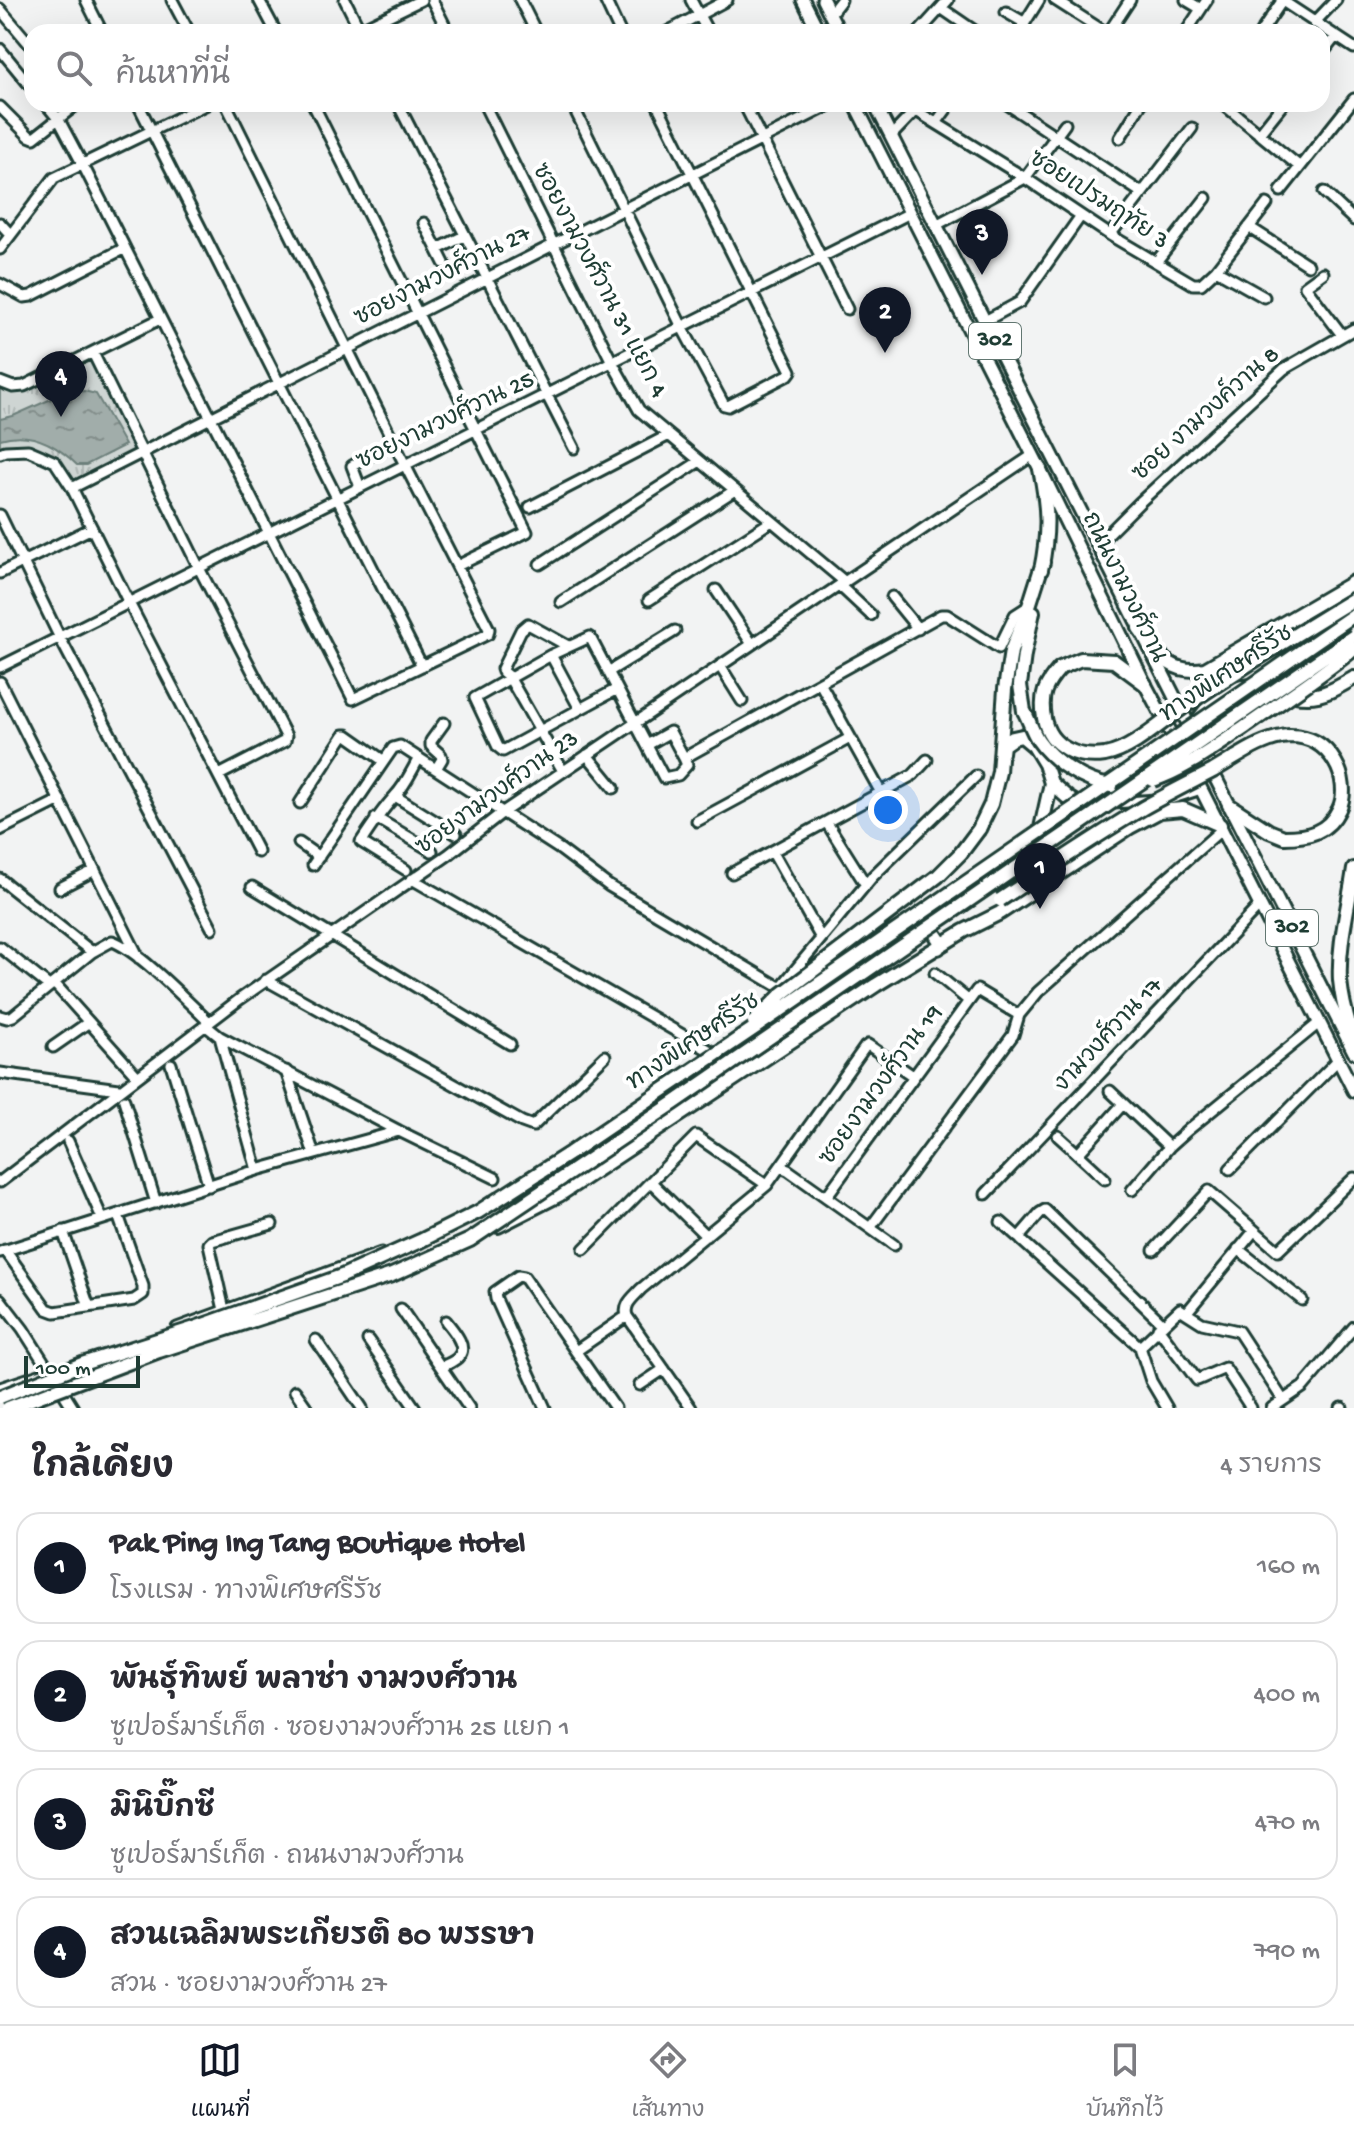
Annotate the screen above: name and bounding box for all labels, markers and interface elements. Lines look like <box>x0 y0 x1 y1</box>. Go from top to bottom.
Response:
search box <box>24 24 1330 112</box>
icon: search <box>52 46 96 90</box>
text: ค้นหาที่นี่ <box>116 60 230 95</box>
street label: ซอยเปรมฤทัย 3 <box>1023 143 1174 257</box>
street label: ซอยงามวงศ์วาน 31 แยก 4 <box>524 157 677 404</box>
pin: 3 <box>956 209 1008 275</box>
street label: ซอยงามวงศ์วาน 27 <box>348 215 536 334</box>
pin: 2 <box>859 287 911 353</box>
road number: 302 <box>969 323 1021 359</box>
street label: ซอย งามวงค์วาน 8 <box>1124 337 1287 489</box>
pin: 4 <box>35 351 87 417</box>
street label: ซอยงามวงศ์วาน 25 <box>350 362 539 478</box>
street label: ถนนงามวงศ์วาน <box>1074 506 1176 668</box>
street label: ทางพิเศษศรีรัช <box>1153 616 1299 730</box>
street label: ซอยงามวงศ์วาน 23 <box>408 721 585 863</box>
your location <box>868 790 908 830</box>
pin: 1 <box>1014 843 1066 909</box>
road number: 302 <box>1266 910 1318 946</box>
street label: งามวงศ์วาน 17 <box>1045 969 1170 1100</box>
street label: ทางพิเศษศรีรัช <box>620 984 766 1098</box>
street label: ซอยงามวงศ์วาน 19 <box>810 997 950 1172</box>
scale bar <box>24 1352 140 1388</box>
text: 100 m <box>36 1357 91 1383</box>
text: ใกล้เคียง <box>32 1450 174 1490</box>
text: 4 รายการ <box>1220 1452 1322 1483</box>
text: Pak Ping Ing Tang BOutique Hotel <box>110 1528 525 1563</box>
text: 1 <box>55 1553 65 1584</box>
text: 160 m <box>1257 1553 1320 1584</box>
text: โรงแรม · ทางพิเศษศรีรัช <box>110 1578 382 1609</box>
text: พันธุ์ทิพย์ พลาซ่า งามวงศ์วาน <box>110 1665 517 1700</box>
text: 2 <box>54 1681 66 1712</box>
text: 400 m <box>1254 1681 1320 1712</box>
text: ซูเปอร์มาร์เก็ต · ซอยงามวงศ์วาน 25 แยก 1 <box>110 1715 569 1746</box>
text: มินิบิ๊กซี <box>110 1793 214 1828</box>
text: 3 <box>53 1809 67 1840</box>
text: 470 m <box>1255 1809 1320 1840</box>
text: ซูเปอร์มาร์เก็ต · ถนนงามวงศ์วาน <box>110 1843 464 1874</box>
text: สวนเฉลิมพระเกียรติ 80 พรรษา <box>110 1921 535 1956</box>
text: 4 <box>54 1937 66 1968</box>
text: 790 m <box>1254 1937 1320 1968</box>
text: สวน · ซอยงามวงศ์วาน 27 <box>110 1971 387 2002</box>
tab: แผนที่ <box>191 2038 250 2125</box>
tab: เส้นทาง <box>632 2038 704 2125</box>
tab: บันทึกไว้ <box>1086 2038 1163 2125</box>

